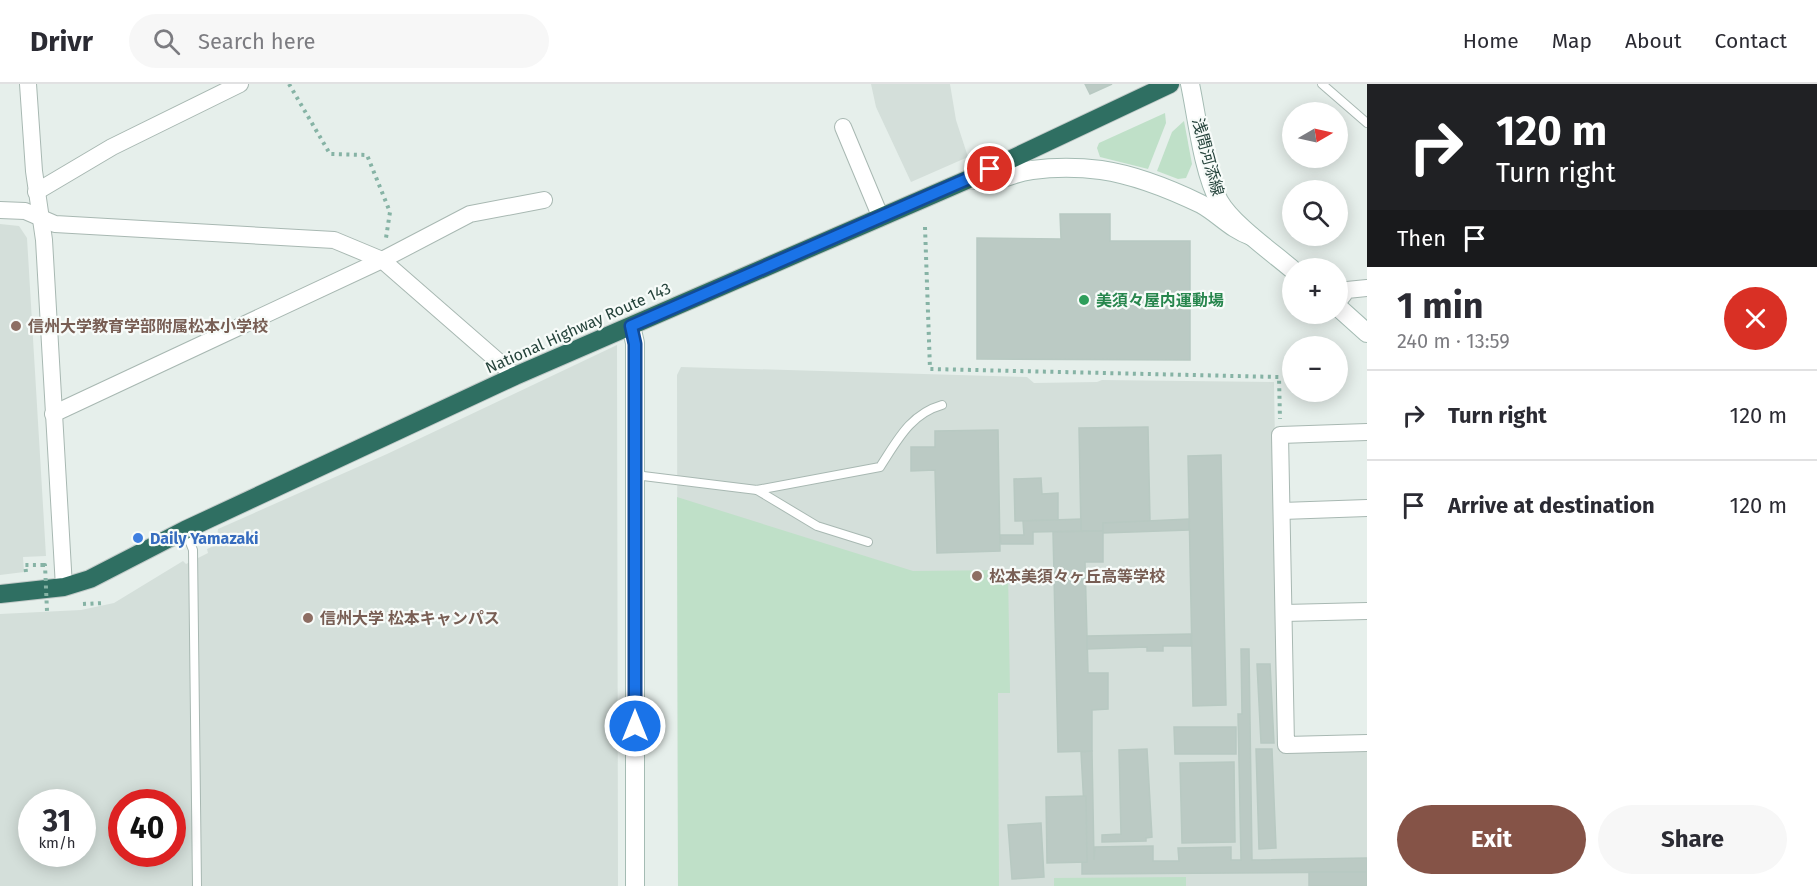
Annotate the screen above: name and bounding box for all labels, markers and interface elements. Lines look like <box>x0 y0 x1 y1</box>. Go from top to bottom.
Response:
search box <box>129 14 549 68</box>
text: Drivr <box>30 25 93 58</box>
icon: search <box>150 25 183 58</box>
text: Search here <box>198 28 315 55</box>
text: Home <box>1463 28 1519 54</box>
text: Map <box>1552 28 1592 54</box>
text: About <box>1625 28 1682 54</box>
text: Contact <box>1715 28 1787 54</box>
north arrow <box>1282 102 1348 168</box>
map controls <box>1282 102 1348 402</box>
text: 120 m <box>1496 106 1607 156</box>
icon: right <box>1397 108 1475 186</box>
street label: 浅間河添線 <box>1188 116 1228 198</box>
pin <box>964 143 1015 194</box>
icon: arrive <box>973 152 1006 185</box>
text: Turn right <box>1496 157 1616 189</box>
button: search <box>1282 180 1348 246</box>
icon: arrive <box>1458 222 1491 255</box>
text: Then <box>1397 225 1446 252</box>
button: + <box>1282 258 1348 324</box>
street label: National Highway Route 143 <box>482 278 674 378</box>
text: 1 min <box>1397 284 1484 328</box>
button: close <box>1724 287 1787 350</box>
place label: 美須々屋内運動場 <box>1096 291 1224 310</box>
marker: 美須々屋内運動場 <box>1077 293 1091 307</box>
place label: 信州大学教育学部附属松本小学校 <box>27 317 268 336</box>
marker: 信州大学教育学部附属松本小学校 <box>9 319 23 333</box>
text: 240 m · 13:59 <box>1397 329 1510 353</box>
button: − <box>1282 336 1348 402</box>
icon: right <box>1397 399 1430 432</box>
text: Turn right <box>1448 402 1547 429</box>
text: 120 m <box>1730 402 1787 429</box>
icon: arrive <box>1397 489 1430 522</box>
text: Arrive at destination <box>1448 492 1655 519</box>
text: 120 m <box>1730 492 1787 519</box>
place label: Daily Yamazaki <box>150 529 259 548</box>
marker: Daily Yamazaki <box>131 531 145 545</box>
place label: 松本美須々ヶ丘高等学校 <box>989 567 1165 586</box>
marker: 松本美須々ヶ丘高等学校 <box>970 569 984 583</box>
place label: 信州大学 松本キャンパス <box>319 609 500 628</box>
marker: 信州大学 松本キャンパス <box>301 611 315 625</box>
position arrow <box>603 694 667 758</box>
speed limit sign: 40 <box>108 789 186 867</box>
text: 31 <box>43 803 71 839</box>
button: Exit <box>1397 805 1586 874</box>
button: Share <box>1598 805 1787 874</box>
text: km/h <box>38 834 76 852</box>

